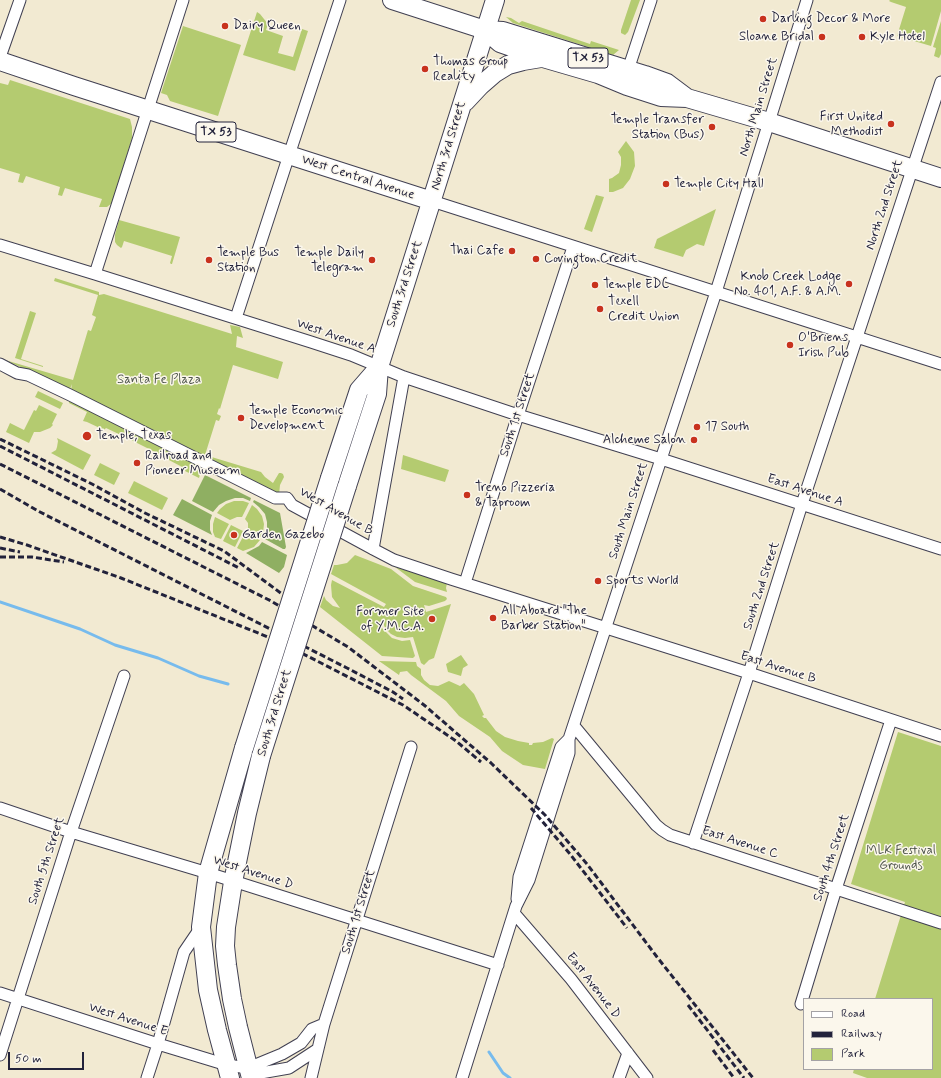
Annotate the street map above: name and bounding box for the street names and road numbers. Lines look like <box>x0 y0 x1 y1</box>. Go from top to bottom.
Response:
road number: TX 53 <box>568 48 608 68</box>
street label: North Main Street <box>737 56 781 158</box>
street label: North 3rd Street <box>428 100 470 192</box>
road number: TX 53 <box>196 122 236 142</box>
street label: West Central Avenue <box>299 152 417 204</box>
street label: North 2nd Street <box>863 158 907 252</box>
street label: South 3rd Street <box>384 239 426 329</box>
street label: West Avenue A <box>294 316 378 358</box>
street label: South 1st Street <box>497 371 539 459</box>
street label: South Main Street <box>606 461 652 561</box>
street label: East Avenue A <box>765 471 845 511</box>
street label: West Avenue B <box>296 485 376 539</box>
street label: South 2nd Street <box>740 540 784 632</box>
street label: East Avenue B <box>738 648 818 688</box>
street label: South 3rd Street <box>254 668 296 758</box>
street label: South 4th Street <box>811 812 853 904</box>
street label: South 5th Street <box>25 815 69 907</box>
street label: East Avenue C <box>700 823 780 863</box>
street label: West Avenue D <box>211 853 295 893</box>
street label: South 1st Street <box>339 868 379 956</box>
street label: East Avenue D <box>562 950 624 1022</box>
street label: West Avenue E <box>87 1000 169 1040</box>

